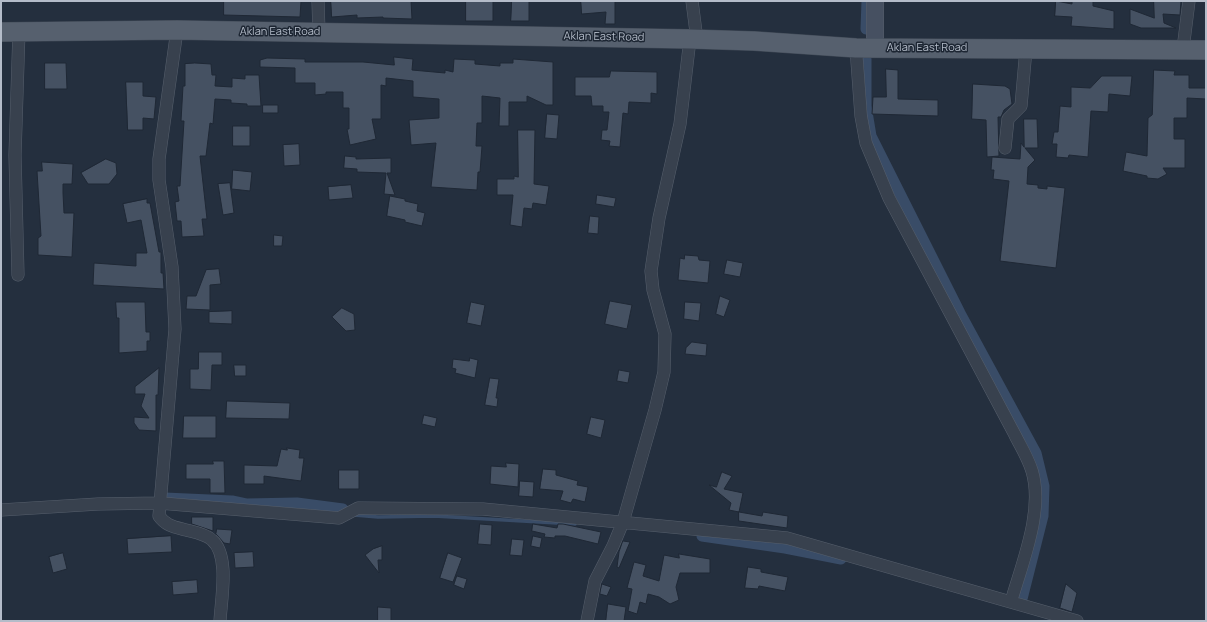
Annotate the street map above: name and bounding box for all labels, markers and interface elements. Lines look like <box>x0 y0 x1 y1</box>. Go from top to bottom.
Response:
street label: Aklan East Road <box>240 25 320 39</box>
street label: Aklan East Road <box>564 30 644 44</box>
street label: Aklan East Road <box>887 41 967 55</box>

